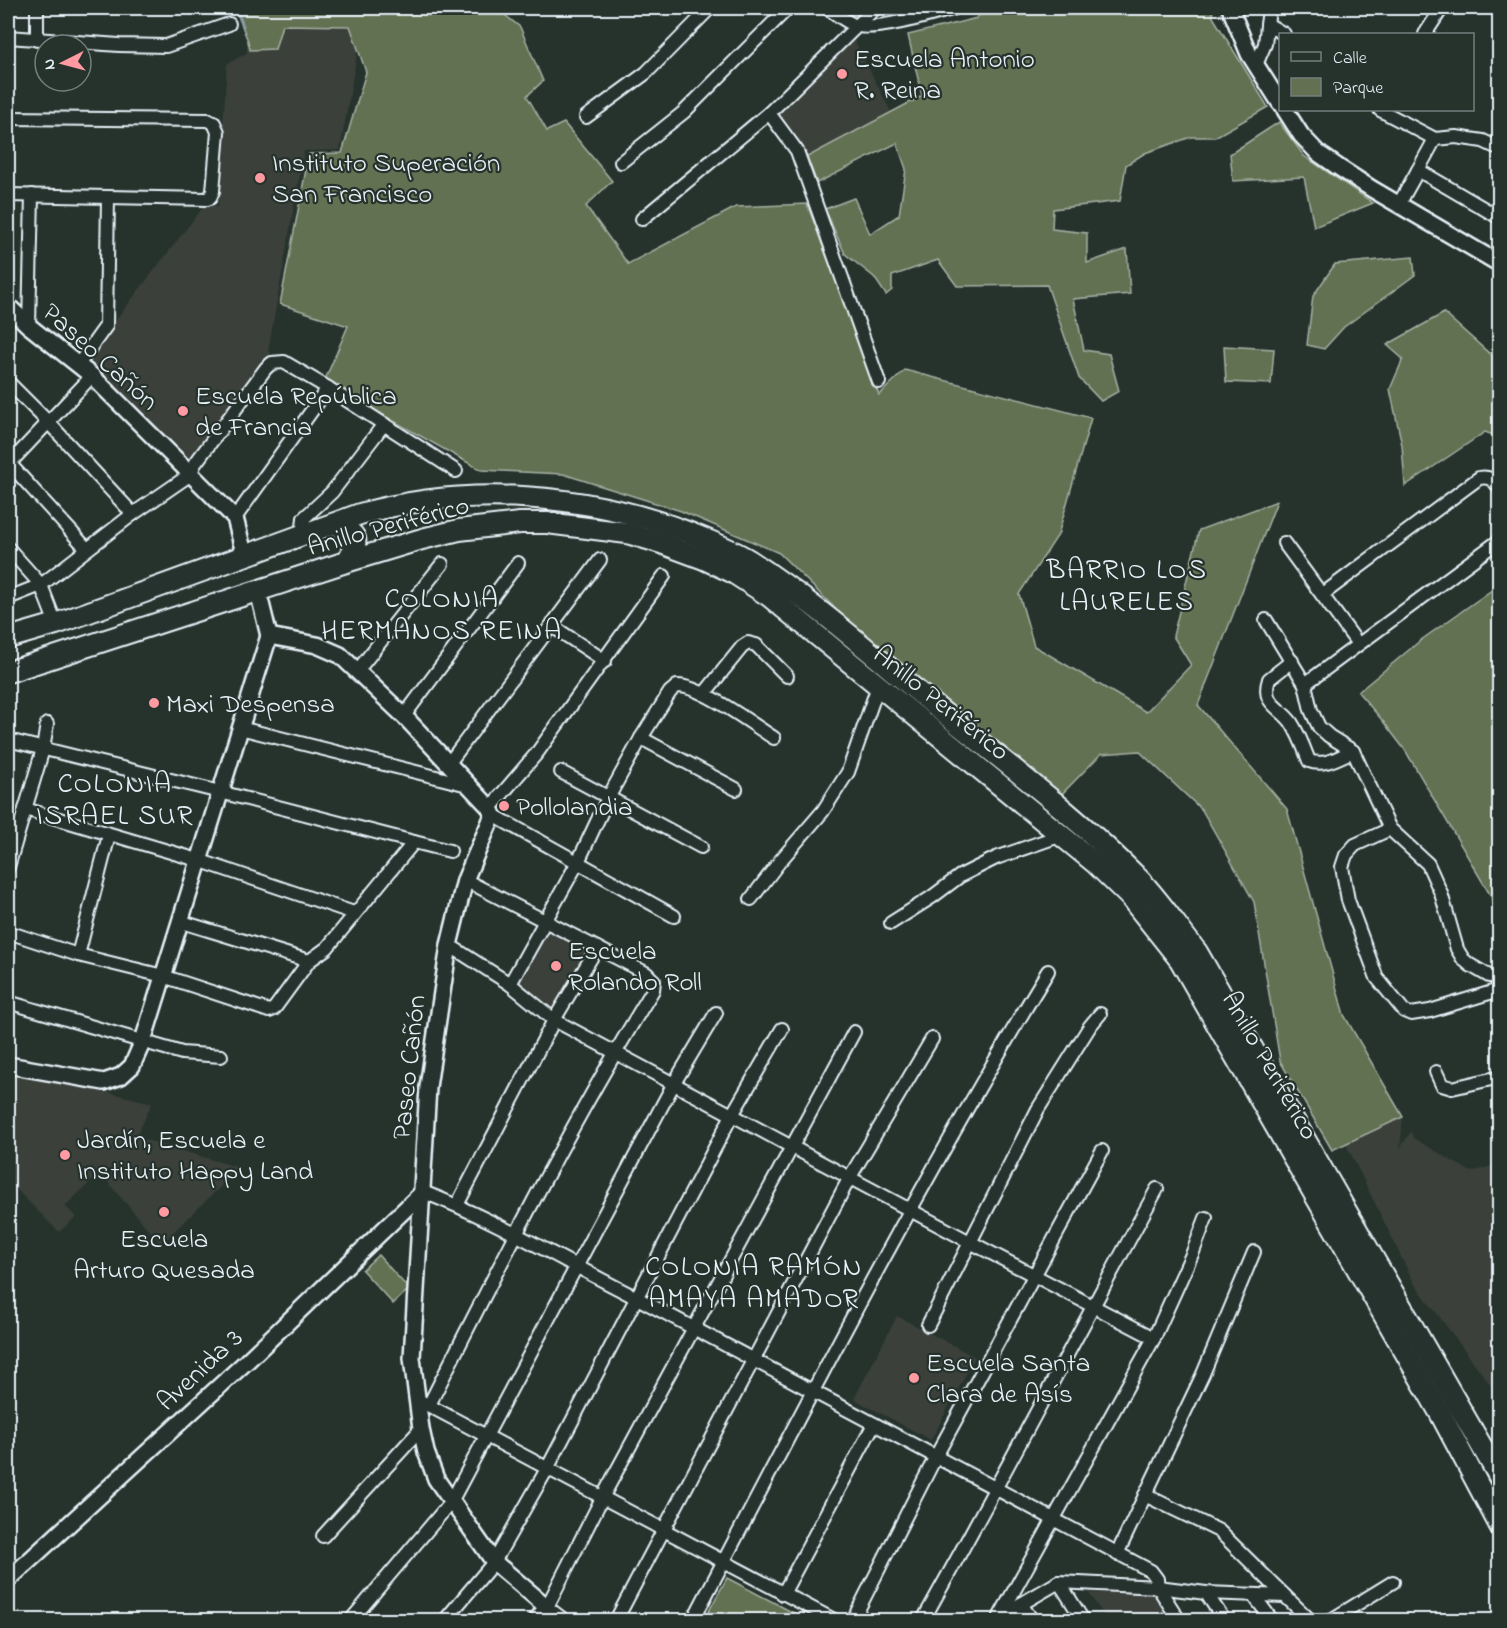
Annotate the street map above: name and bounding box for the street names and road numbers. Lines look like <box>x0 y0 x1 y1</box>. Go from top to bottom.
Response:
street label: Paseo Cañón <box>32 295 166 421</box>
street label: Anillo Periférico <box>303 487 474 568</box>
street label: Anillo Periférico <box>864 636 1017 771</box>
street label: Anillo Periférico <box>1210 984 1327 1148</box>
street label: Paseo Cañón <box>383 993 437 1142</box>
street label: Avenida 3 <box>149 1320 253 1421</box>

